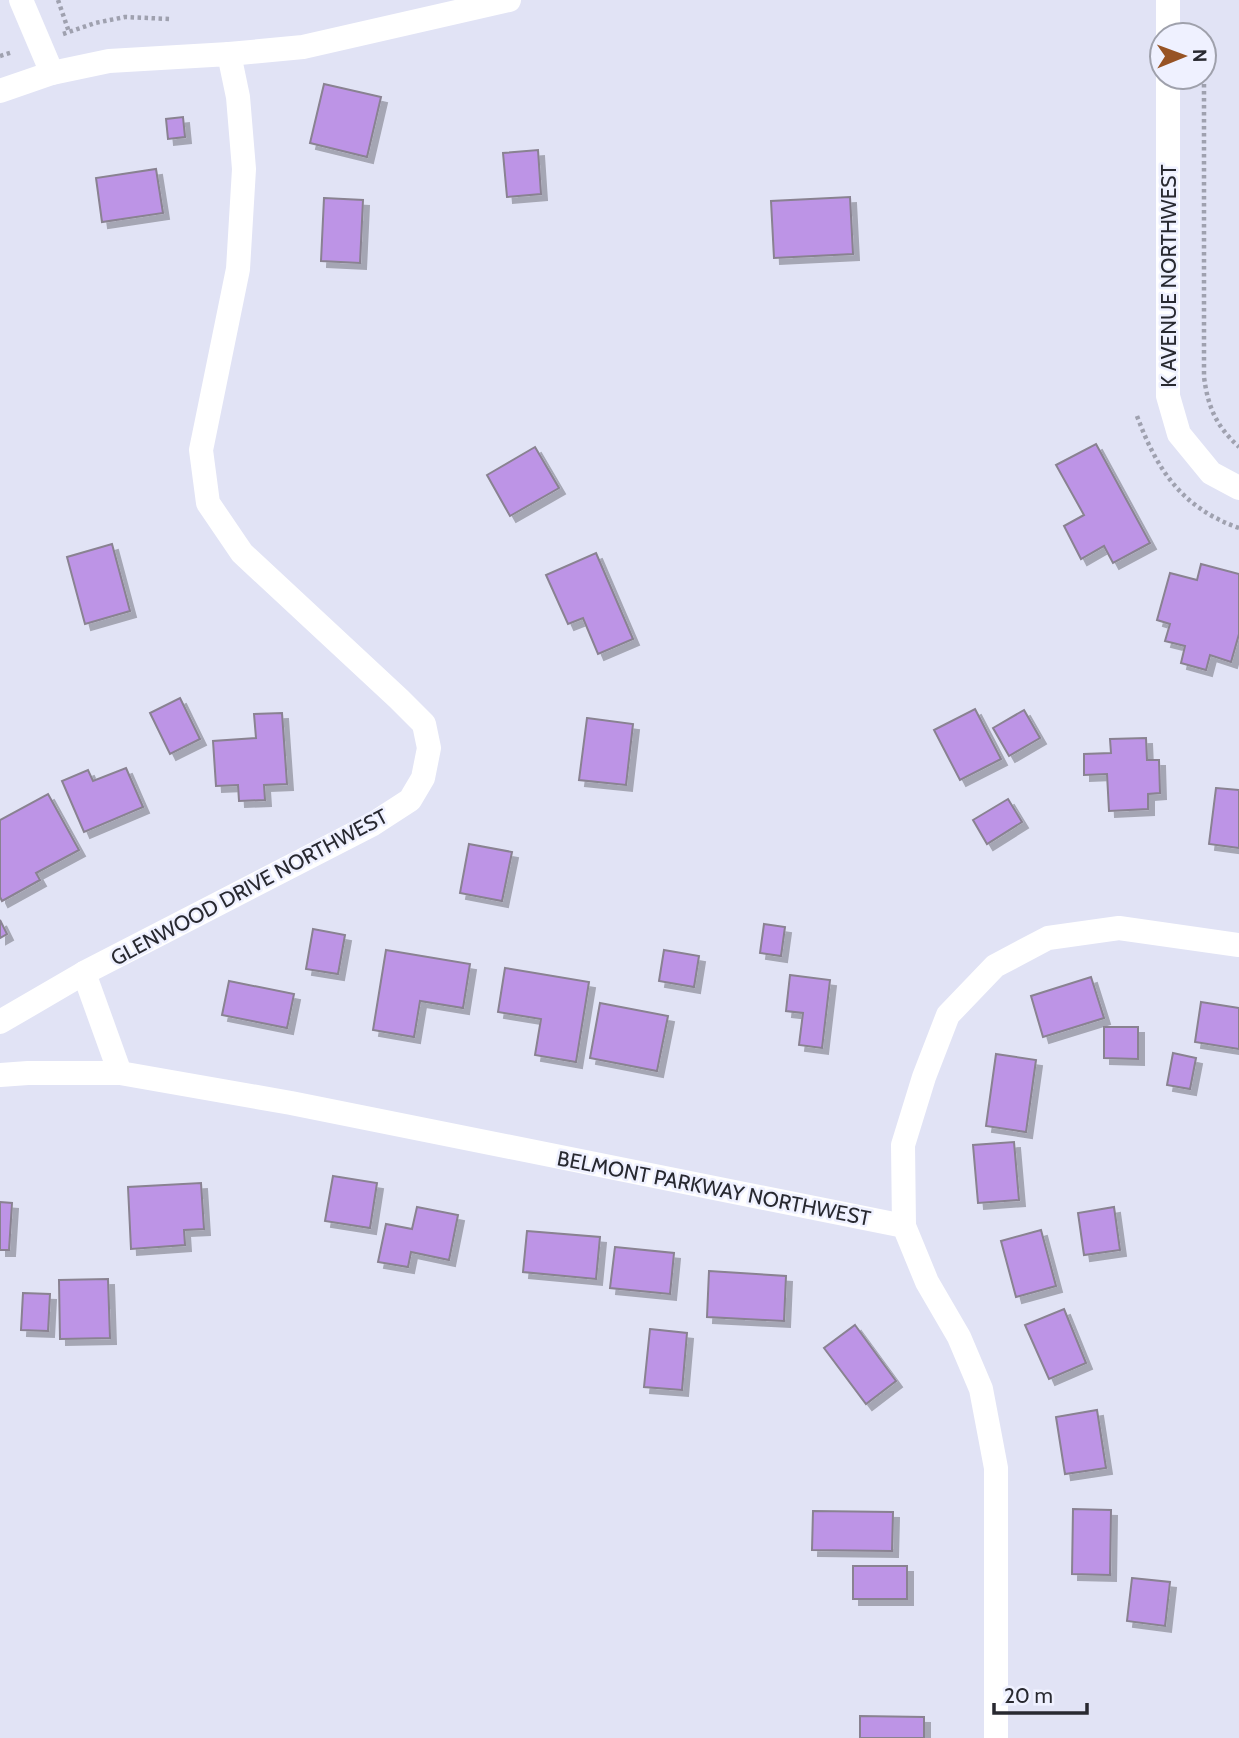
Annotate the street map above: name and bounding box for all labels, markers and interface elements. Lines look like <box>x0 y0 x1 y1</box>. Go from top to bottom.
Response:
north arrow <box>1148 21 1218 91</box>
text: N <box>1188 49 1211 63</box>
street label: K AVENUE NORTHWEST <box>1156 164 1181 388</box>
street label: GLENWOOD DRIVE NORTHWEST <box>106 803 392 971</box>
street label: BELMONT PARKWAY NORTHWEST <box>555 1145 873 1231</box>
scale bar <box>994 1672 1087 1716</box>
text: 20 m <box>1004 1683 1053 1708</box>

